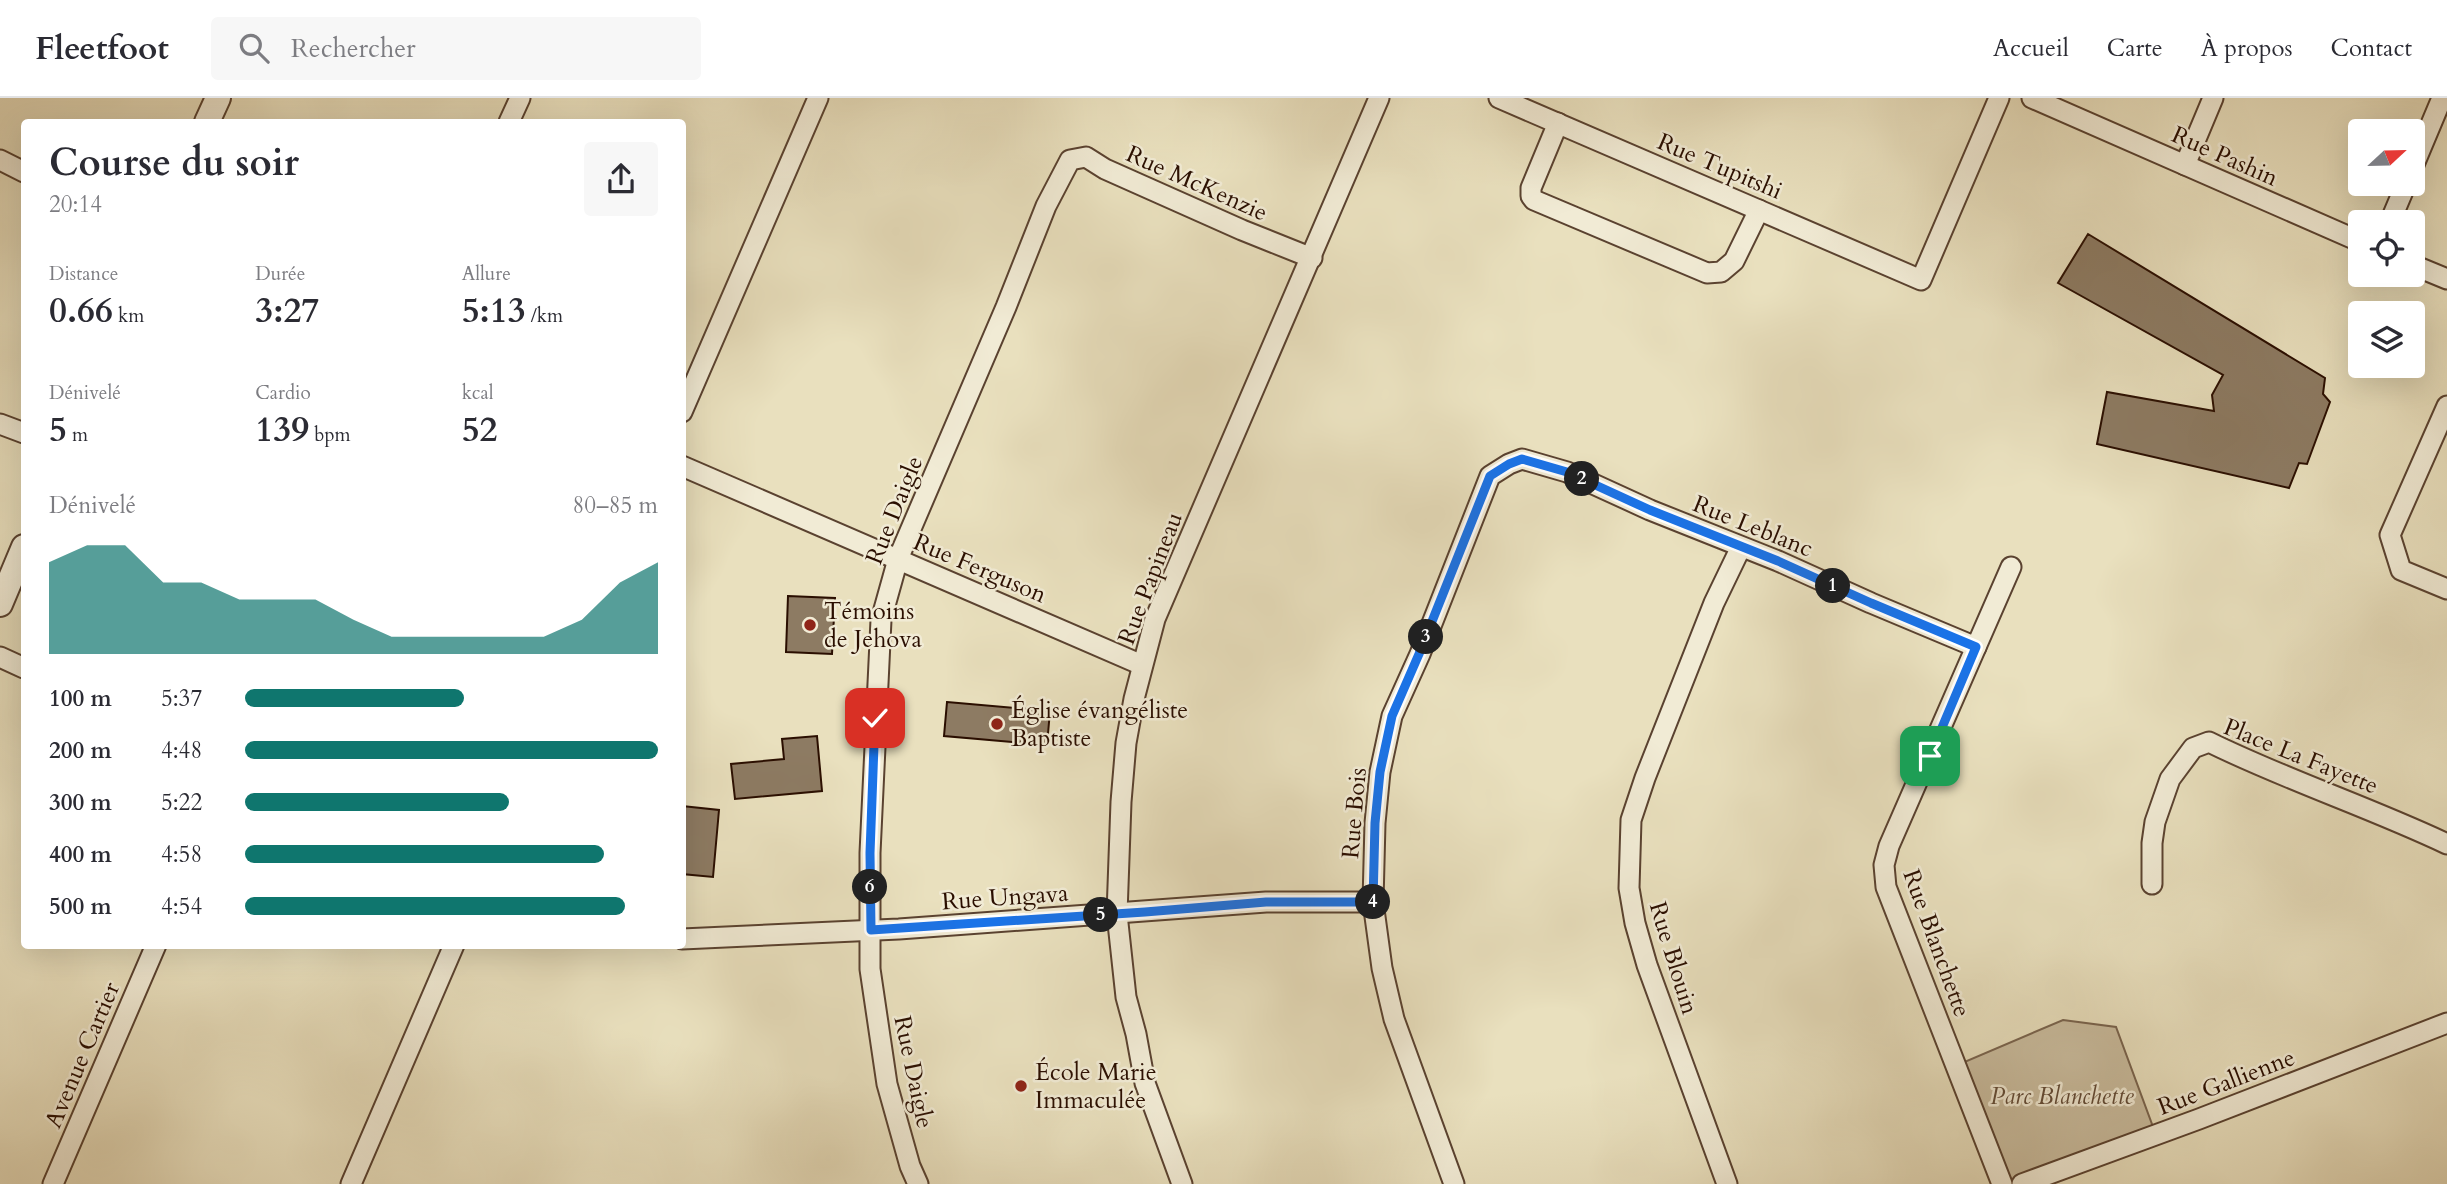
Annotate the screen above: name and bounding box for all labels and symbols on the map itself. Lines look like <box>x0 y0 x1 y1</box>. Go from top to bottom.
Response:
street label: Rue Pashin <box>2166 118 2284 195</box>
north arrow <box>2348 119 2426 196</box>
street label: Rue Tupitshi <box>1652 125 1788 208</box>
street label: Rue McKenzie <box>1121 138 1273 229</box>
street label: Rue Daigle <box>858 451 931 569</box>
pin: 2 <box>1564 462 1600 496</box>
street label: Rue Leblanc <box>1688 487 1818 565</box>
street label: Rue Papineau <box>1110 507 1191 649</box>
street label: Rue Ferguson <box>908 526 1052 611</box>
pin: 1 <box>1815 568 1850 603</box>
place label: Témoins de Jehova <box>824 595 922 656</box>
marker: Témoins de Jehova <box>802 617 818 633</box>
pin: 3 <box>1408 620 1444 654</box>
pin <box>845 688 905 748</box>
place label: Église évangéliste Baptiste <box>1011 694 1188 755</box>
street label: Place La Fayette <box>2219 710 2383 802</box>
marker: Église évangéliste Baptiste <box>989 716 1005 732</box>
pin <box>1900 726 1960 786</box>
street label: Rue Bois <box>1334 766 1375 860</box>
street label: Rue Blanchette <box>1895 865 1978 1021</box>
pin: 6 <box>852 870 888 904</box>
street label: Rue Ungava <box>941 877 1070 918</box>
pin: 4 <box>1356 884 1390 920</box>
pin: 5 <box>1084 898 1118 932</box>
street label: Rue Blouin <box>1641 898 1706 1019</box>
street label: Avenue Cartier <box>37 977 128 1133</box>
street label: Rue Daigle <box>885 1013 942 1131</box>
street label: Rue Gallienne <box>2153 1041 2300 1124</box>
place label: École Marie Immaculée <box>1035 1056 1157 1117</box>
marker: École Marie Immaculée <box>1013 1078 1029 1094</box>
park label: Parc Blanchette <box>1990 1080 2134 1113</box>

